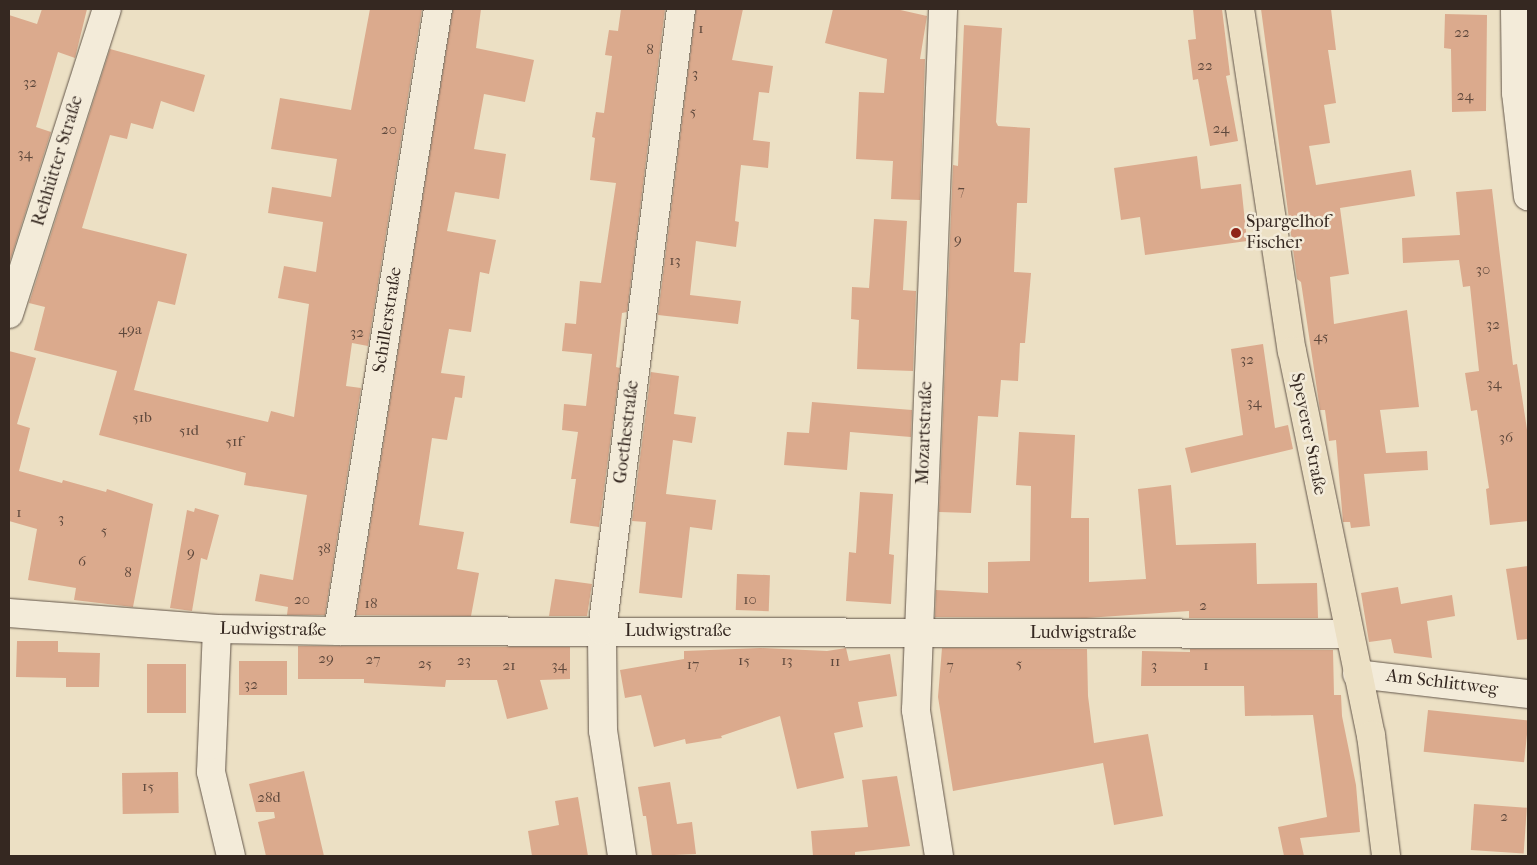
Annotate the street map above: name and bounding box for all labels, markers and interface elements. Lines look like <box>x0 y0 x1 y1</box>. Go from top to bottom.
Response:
house number: 1 <box>698 20 704 38</box>
house number: 22 <box>1454 24 1470 42</box>
house number: 8 <box>646 41 654 59</box>
house number: 22 <box>1197 57 1213 75</box>
house number: 3 <box>692 65 698 83</box>
house number: 32 <box>23 74 37 92</box>
house number: 24 <box>1457 87 1473 105</box>
street label: Rehhütter Straße <box>28 93 88 229</box>
house number: 5 <box>690 103 696 121</box>
house number: 24 <box>1213 120 1229 138</box>
house number: 20 <box>381 121 397 139</box>
house number: 34 <box>17 145 33 163</box>
house number: 7 <box>957 182 965 200</box>
place label: Spargelhof Fischer <box>1246 212 1329 254</box>
marker: Spargelhof Fischer <box>1230 227 1242 239</box>
house number: 9 <box>954 231 962 249</box>
house number: 13 <box>669 252 681 270</box>
house number: 30 <box>1476 261 1490 279</box>
street label: Schillerstraße <box>369 266 407 374</box>
house number: 32 <box>1486 316 1500 334</box>
house number: 49a <box>118 321 142 339</box>
house number: 32 <box>350 324 364 342</box>
house number: 45 <box>1314 328 1328 346</box>
house number: 32 <box>1240 351 1254 369</box>
street label: Speyerer Straße <box>1286 371 1330 497</box>
house number: 34 <box>1486 375 1502 393</box>
street label: Goethestraße <box>610 379 644 485</box>
street label: Mozartstraße <box>912 381 938 485</box>
house number: 34 <box>1246 394 1262 412</box>
house number: 51b <box>132 409 152 427</box>
house number: 51d <box>179 422 199 440</box>
house number: 36 <box>1499 429 1513 447</box>
house number: 51f <box>226 433 242 451</box>
house number: 1 <box>16 504 22 522</box>
house number: 3 <box>58 510 64 528</box>
house number: 5 <box>101 522 107 540</box>
house number: 38 <box>317 540 331 558</box>
house number: 9 <box>187 544 195 562</box>
house number: 6 <box>78 553 86 571</box>
house number: 8 <box>124 564 132 582</box>
house number: 20 <box>294 591 310 609</box>
house number: 10 <box>743 591 757 609</box>
house number: 18 <box>365 595 377 613</box>
house number: 2 <box>1199 597 1207 615</box>
street label: Ludwigstraße <box>219 618 327 642</box>
street label: Ludwigstraße <box>625 620 731 642</box>
street label: Ludwigstraße <box>1030 622 1136 644</box>
house number: 29 <box>318 650 334 668</box>
house number: 27 <box>366 651 380 669</box>
house number: 23 <box>457 652 471 670</box>
house number: 15 <box>738 652 750 670</box>
house number: 13 <box>781 652 793 670</box>
house number: 11 <box>830 653 840 671</box>
house number: 25 <box>418 655 432 673</box>
house number: 5 <box>1016 655 1022 673</box>
house number: 17 <box>687 656 699 674</box>
house number: 21 <box>502 657 516 675</box>
house number: 34 <box>551 657 567 675</box>
house number: 7 <box>946 657 954 675</box>
house number: 3 <box>1151 657 1157 675</box>
house number: 1 <box>1203 657 1209 675</box>
street label: Am Schlittweg <box>1385 665 1499 701</box>
house number: 32 <box>244 676 258 694</box>
house number: 15 <box>142 778 154 796</box>
house number: 28d <box>257 789 281 807</box>
house number: 2 <box>1500 808 1508 826</box>

